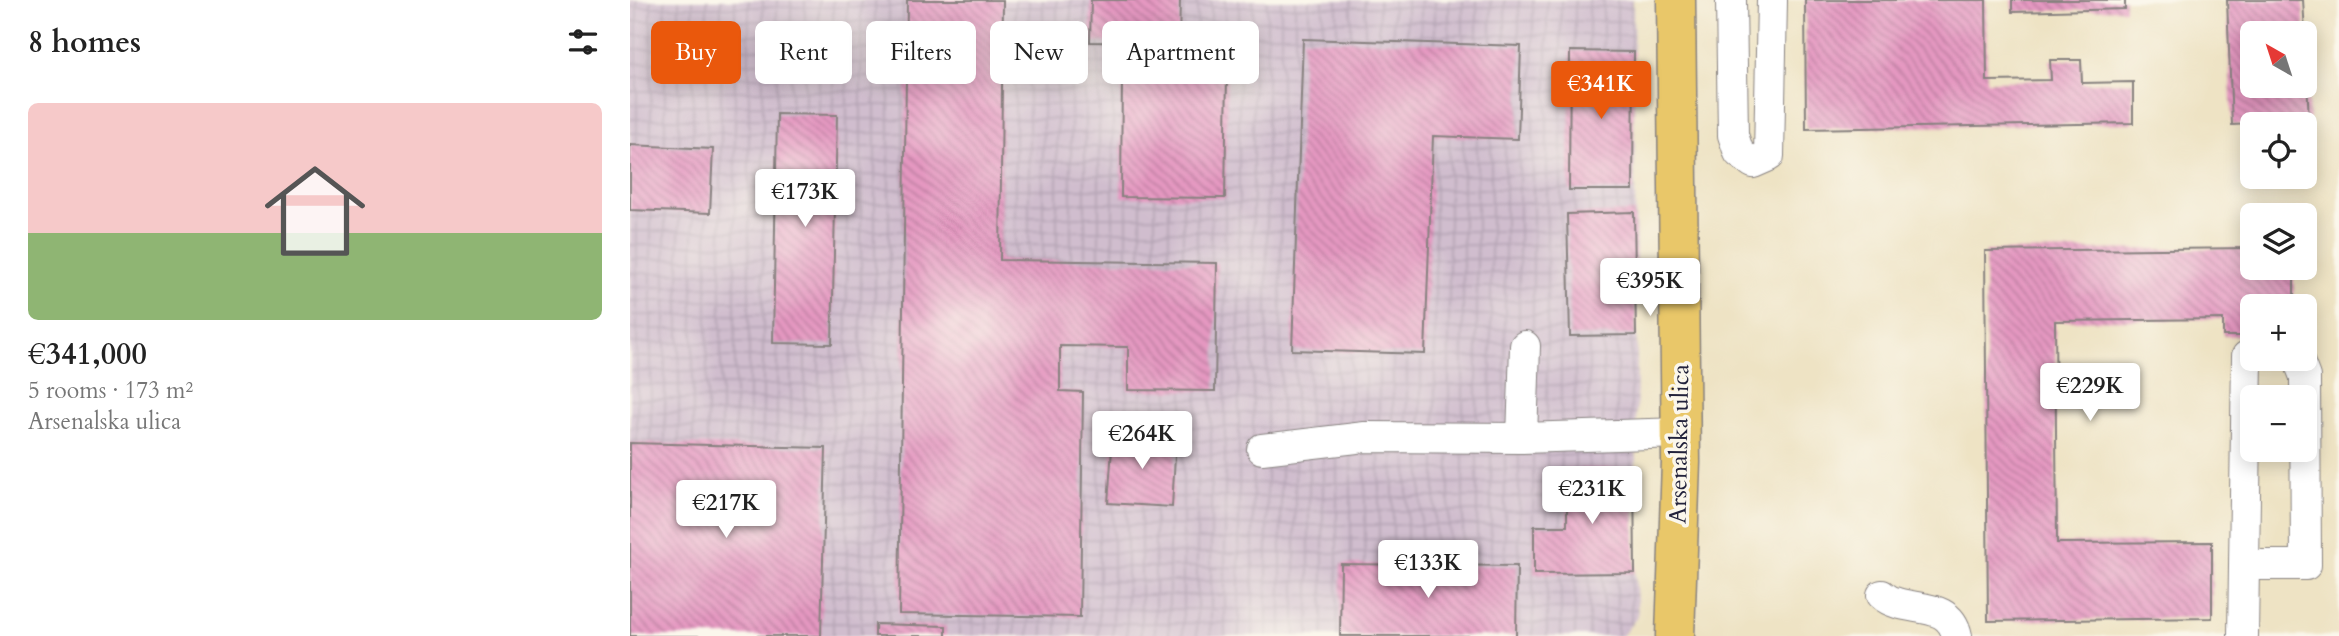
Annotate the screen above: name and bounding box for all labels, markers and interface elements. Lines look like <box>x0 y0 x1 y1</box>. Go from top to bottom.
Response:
chip: Buy <box>651 21 741 84</box>
chip: Rent <box>755 21 852 84</box>
chip: Filters <box>866 21 976 84</box>
chip: New <box>990 21 1088 84</box>
chip: Apartment <box>1102 21 1259 84</box>
north arrow <box>2240 21 2317 98</box>
map controls <box>2240 21 2317 462</box>
text: 8 homes <box>28 22 141 63</box>
icon: filters <box>564 23 602 61</box>
pin: €341K <box>1552 61 1650 121</box>
text: €341K <box>1567 68 1635 99</box>
button: locate <box>2240 112 2317 189</box>
icon: home <box>252 148 378 274</box>
pin: €173K <box>756 170 854 229</box>
text: €173K <box>771 176 839 207</box>
button: layers <box>2240 203 2317 280</box>
pin: €395K <box>1601 258 1699 318</box>
text: €395K <box>1616 265 1684 296</box>
button: + <box>2240 294 2317 371</box>
text: €341,000 <box>28 334 147 375</box>
street label: Arsenalska ulica <box>1662 363 1697 524</box>
pin: €229K <box>2041 364 2139 423</box>
text: €229K <box>2056 370 2124 401</box>
text: 5 rooms · 173 m² <box>28 375 193 406</box>
button: − <box>2240 385 2317 462</box>
text: Arsenalska ulica <box>28 406 181 437</box>
pin: €264K <box>1093 412 1191 471</box>
text: €264K <box>1108 418 1176 449</box>
pin: €231K <box>1543 466 1641 526</box>
text: €231K <box>1558 473 1626 504</box>
pin: €217K <box>677 480 775 540</box>
text: €217K <box>692 487 760 518</box>
pin: €133K <box>1379 540 1477 600</box>
text: €133K <box>1394 547 1462 578</box>

